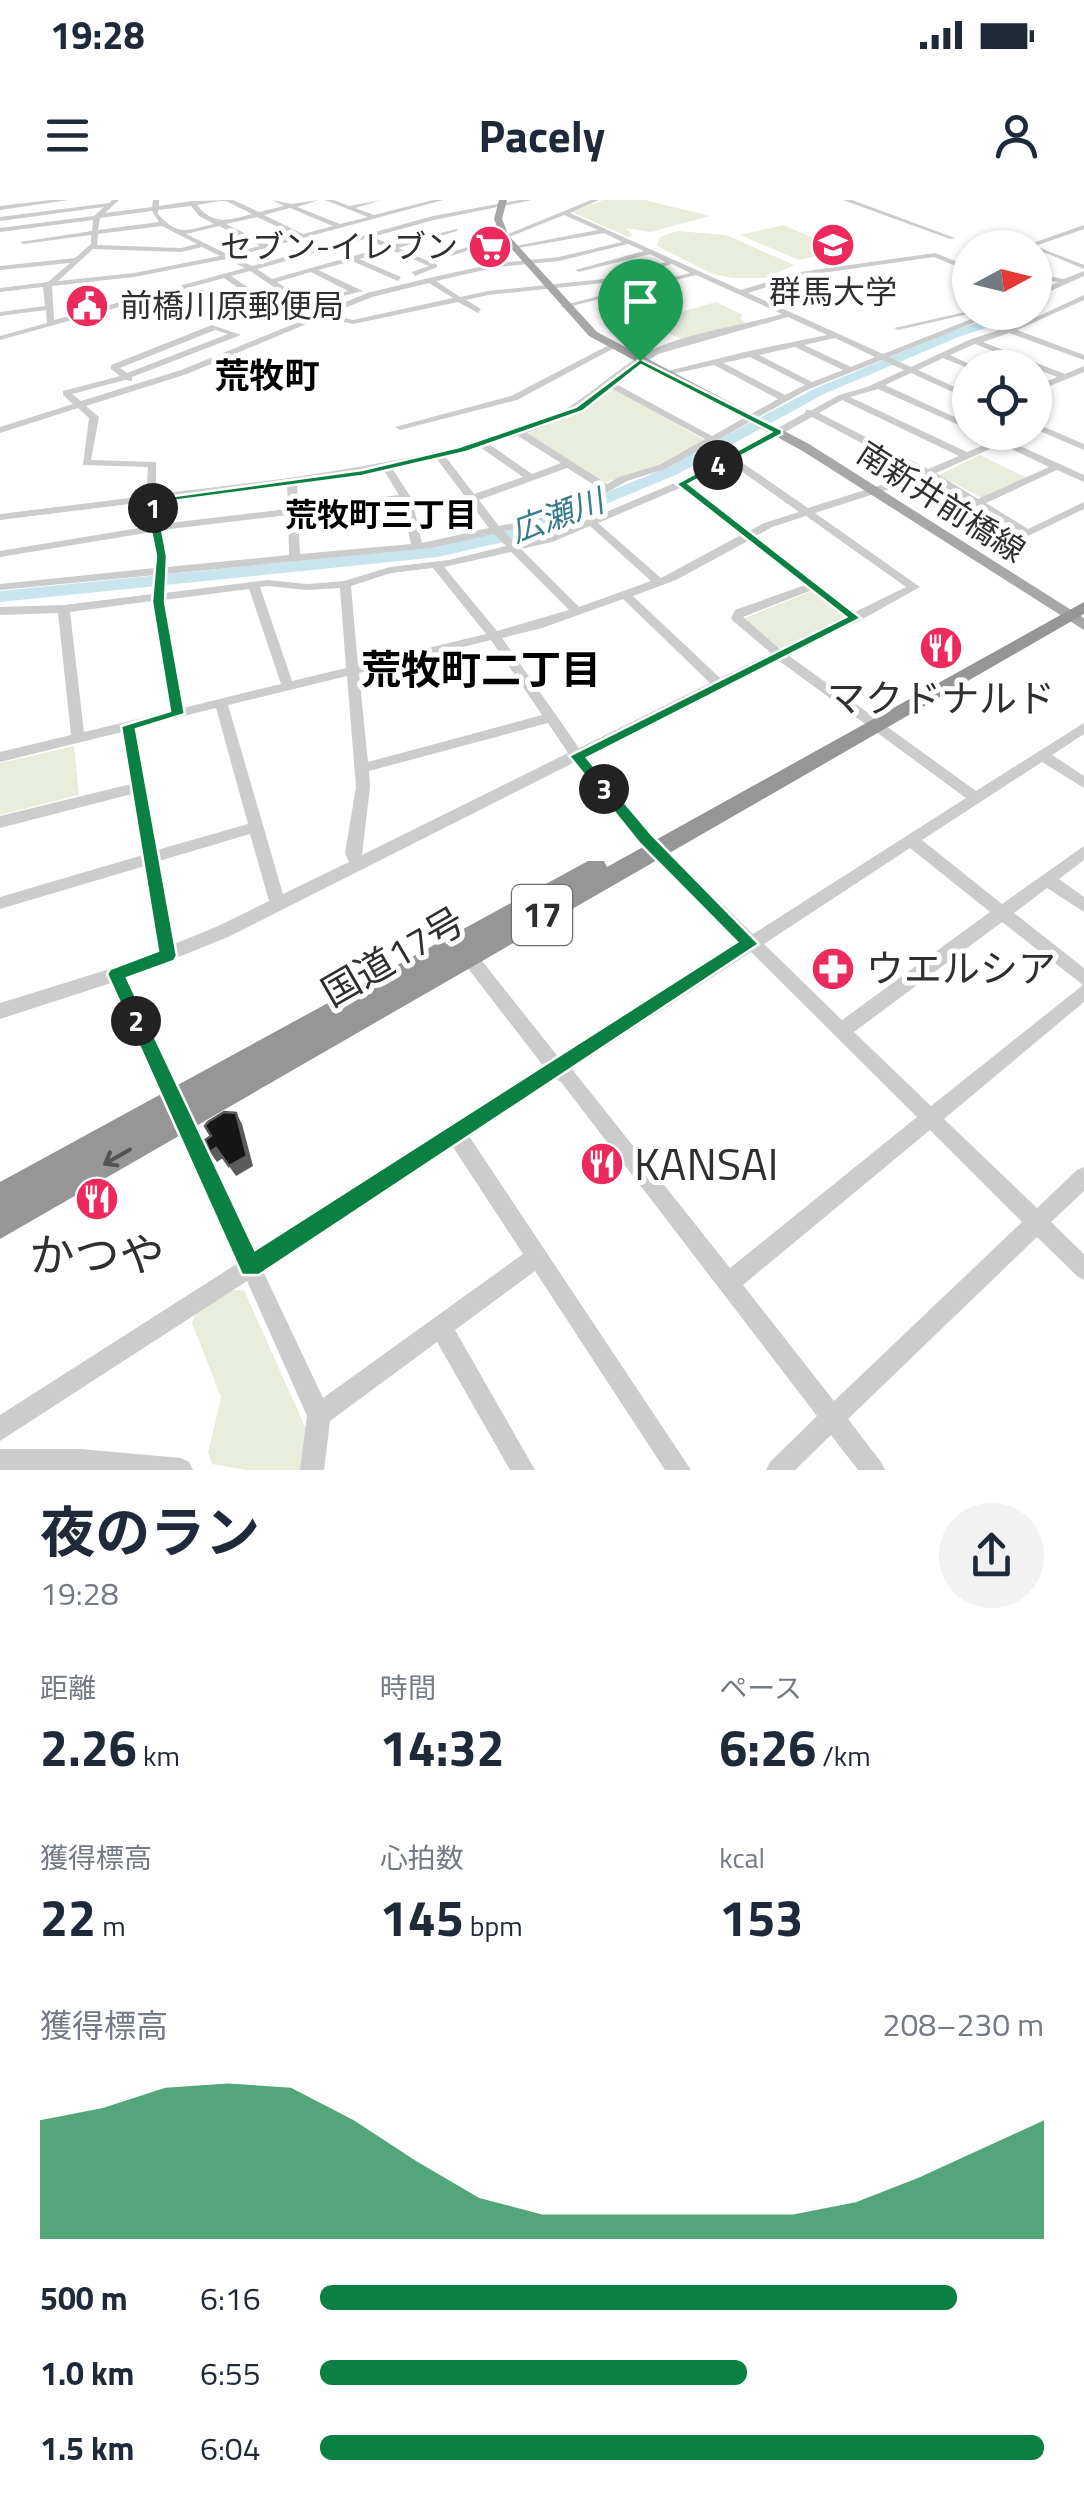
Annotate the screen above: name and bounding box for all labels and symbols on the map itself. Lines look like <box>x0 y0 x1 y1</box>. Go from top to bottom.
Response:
place label: セブン-イレブン <box>220 222 458 270</box>
school or university icon: 群馬大学 <box>810 222 856 268</box>
supermarket icon: セブン-イレブン <box>467 224 513 270</box>
north arrow <box>952 230 1052 330</box>
pin <box>598 259 683 362</box>
place label: 群馬大学 <box>769 267 897 315</box>
place label: 前橋川原郵便局 <box>120 281 344 329</box>
public building icon: 前橋川原郵便局 <box>64 283 110 329</box>
district label: 荒牧町 <box>214 348 320 402</box>
street label: 南新井前橋線 <box>848 429 1035 574</box>
pin: 4 <box>693 440 743 490</box>
water label: 広瀬川 <box>503 475 613 554</box>
pin: 1 <box>128 483 178 533</box>
district label: 荒牧町三丁目 <box>285 490 477 538</box>
restaurant icon: マクドナルド <box>918 625 964 671</box>
district label: 荒牧町二丁目 <box>361 639 601 700</box>
place label: マクドナルド <box>827 669 1055 727</box>
pin: 3 <box>579 764 629 814</box>
road number: 17 <box>512 885 572 945</box>
street label: 国道17号 <box>310 892 475 1020</box>
place label: ウエルシア <box>866 939 1056 997</box>
pharmacy icon: ウエルシア <box>810 946 856 992</box>
pin: 2 <box>111 996 161 1046</box>
place label: KANSAI <box>634 1129 779 1197</box>
restaurant icon: KANSAI <box>579 1141 625 1187</box>
one-way arrow <box>103 1147 132 1167</box>
restaurant icon: かつや <box>74 1176 120 1222</box>
place label: かつや <box>29 1220 165 1288</box>

